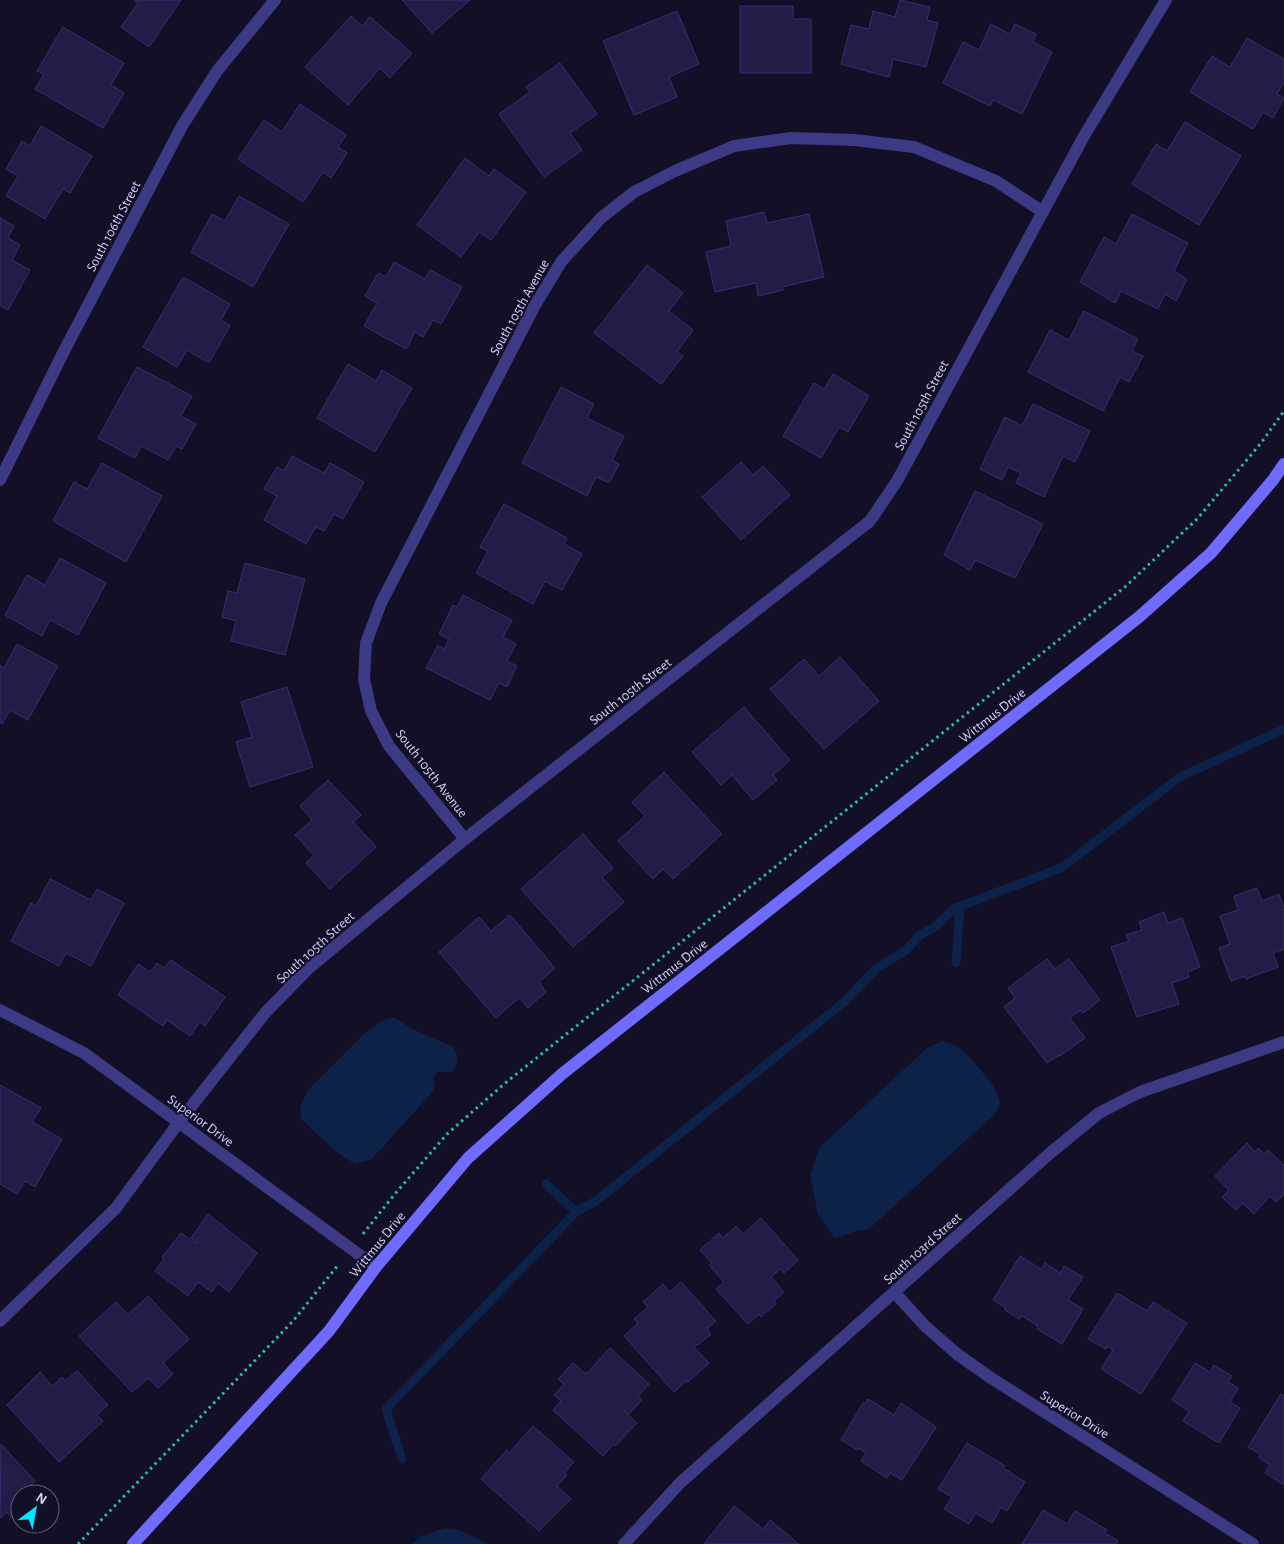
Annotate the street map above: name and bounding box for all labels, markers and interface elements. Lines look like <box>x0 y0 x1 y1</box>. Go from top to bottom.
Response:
street label: South 106th Street <box>84 178 144 274</box>
street label: South 105th Avenue <box>488 257 552 358</box>
street label: South 105th Street <box>892 358 952 453</box>
street label: South 105th Street <box>587 655 675 728</box>
street label: Wittmus Drive <box>957 686 1028 746</box>
street label: South 105th Avenue <box>393 727 470 820</box>
street label: South 105th Street <box>274 909 358 986</box>
street label: Wittmus Drive <box>639 937 710 997</box>
street label: Superior Drive <box>165 1092 236 1149</box>
street label: Wittmus Drive <box>347 1209 408 1280</box>
street label: South 103rd Street <box>881 1210 965 1287</box>
street label: Superior Drive <box>1038 1388 1111 1441</box>
north arrow <box>10 1484 60 1534</box>
text: N <box>34 1490 49 1507</box>

